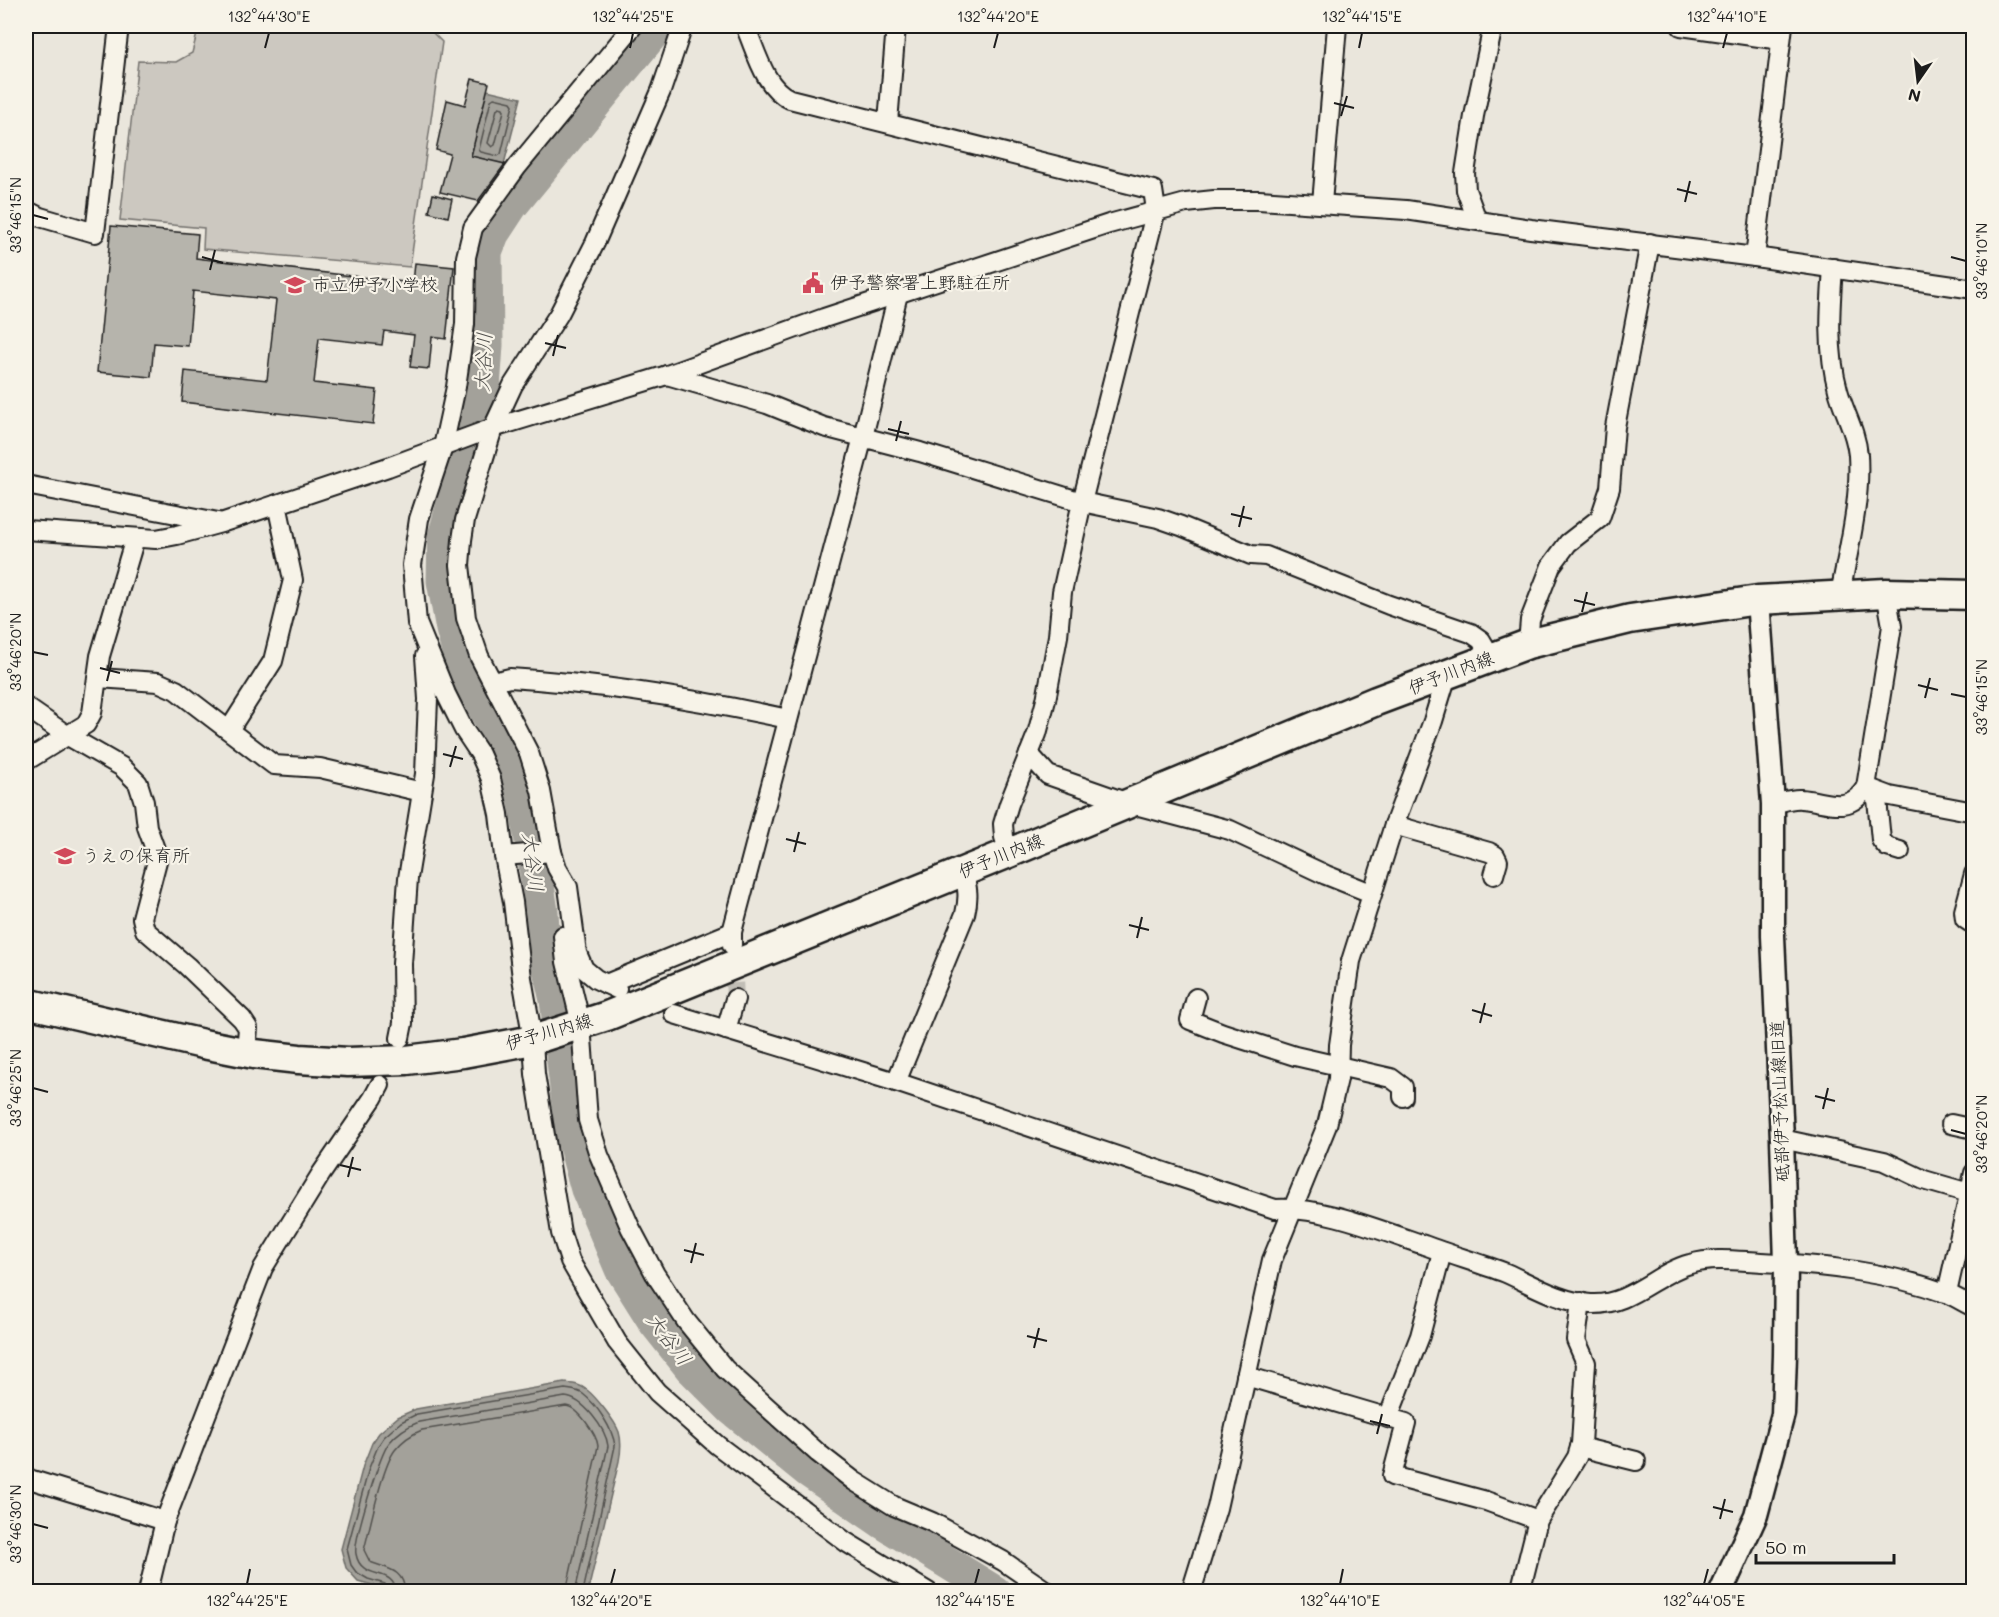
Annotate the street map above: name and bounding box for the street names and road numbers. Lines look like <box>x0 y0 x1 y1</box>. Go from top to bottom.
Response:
street label: 伊予川内線 <box>1404 645 1497 699</box>
street label: 伊予川内線 <box>954 827 1047 883</box>
street label: 伊予川内線 <box>502 1007 595 1055</box>
street label: 砥部伊予松山線旧道 <box>1764 1020 1794 1182</box>

